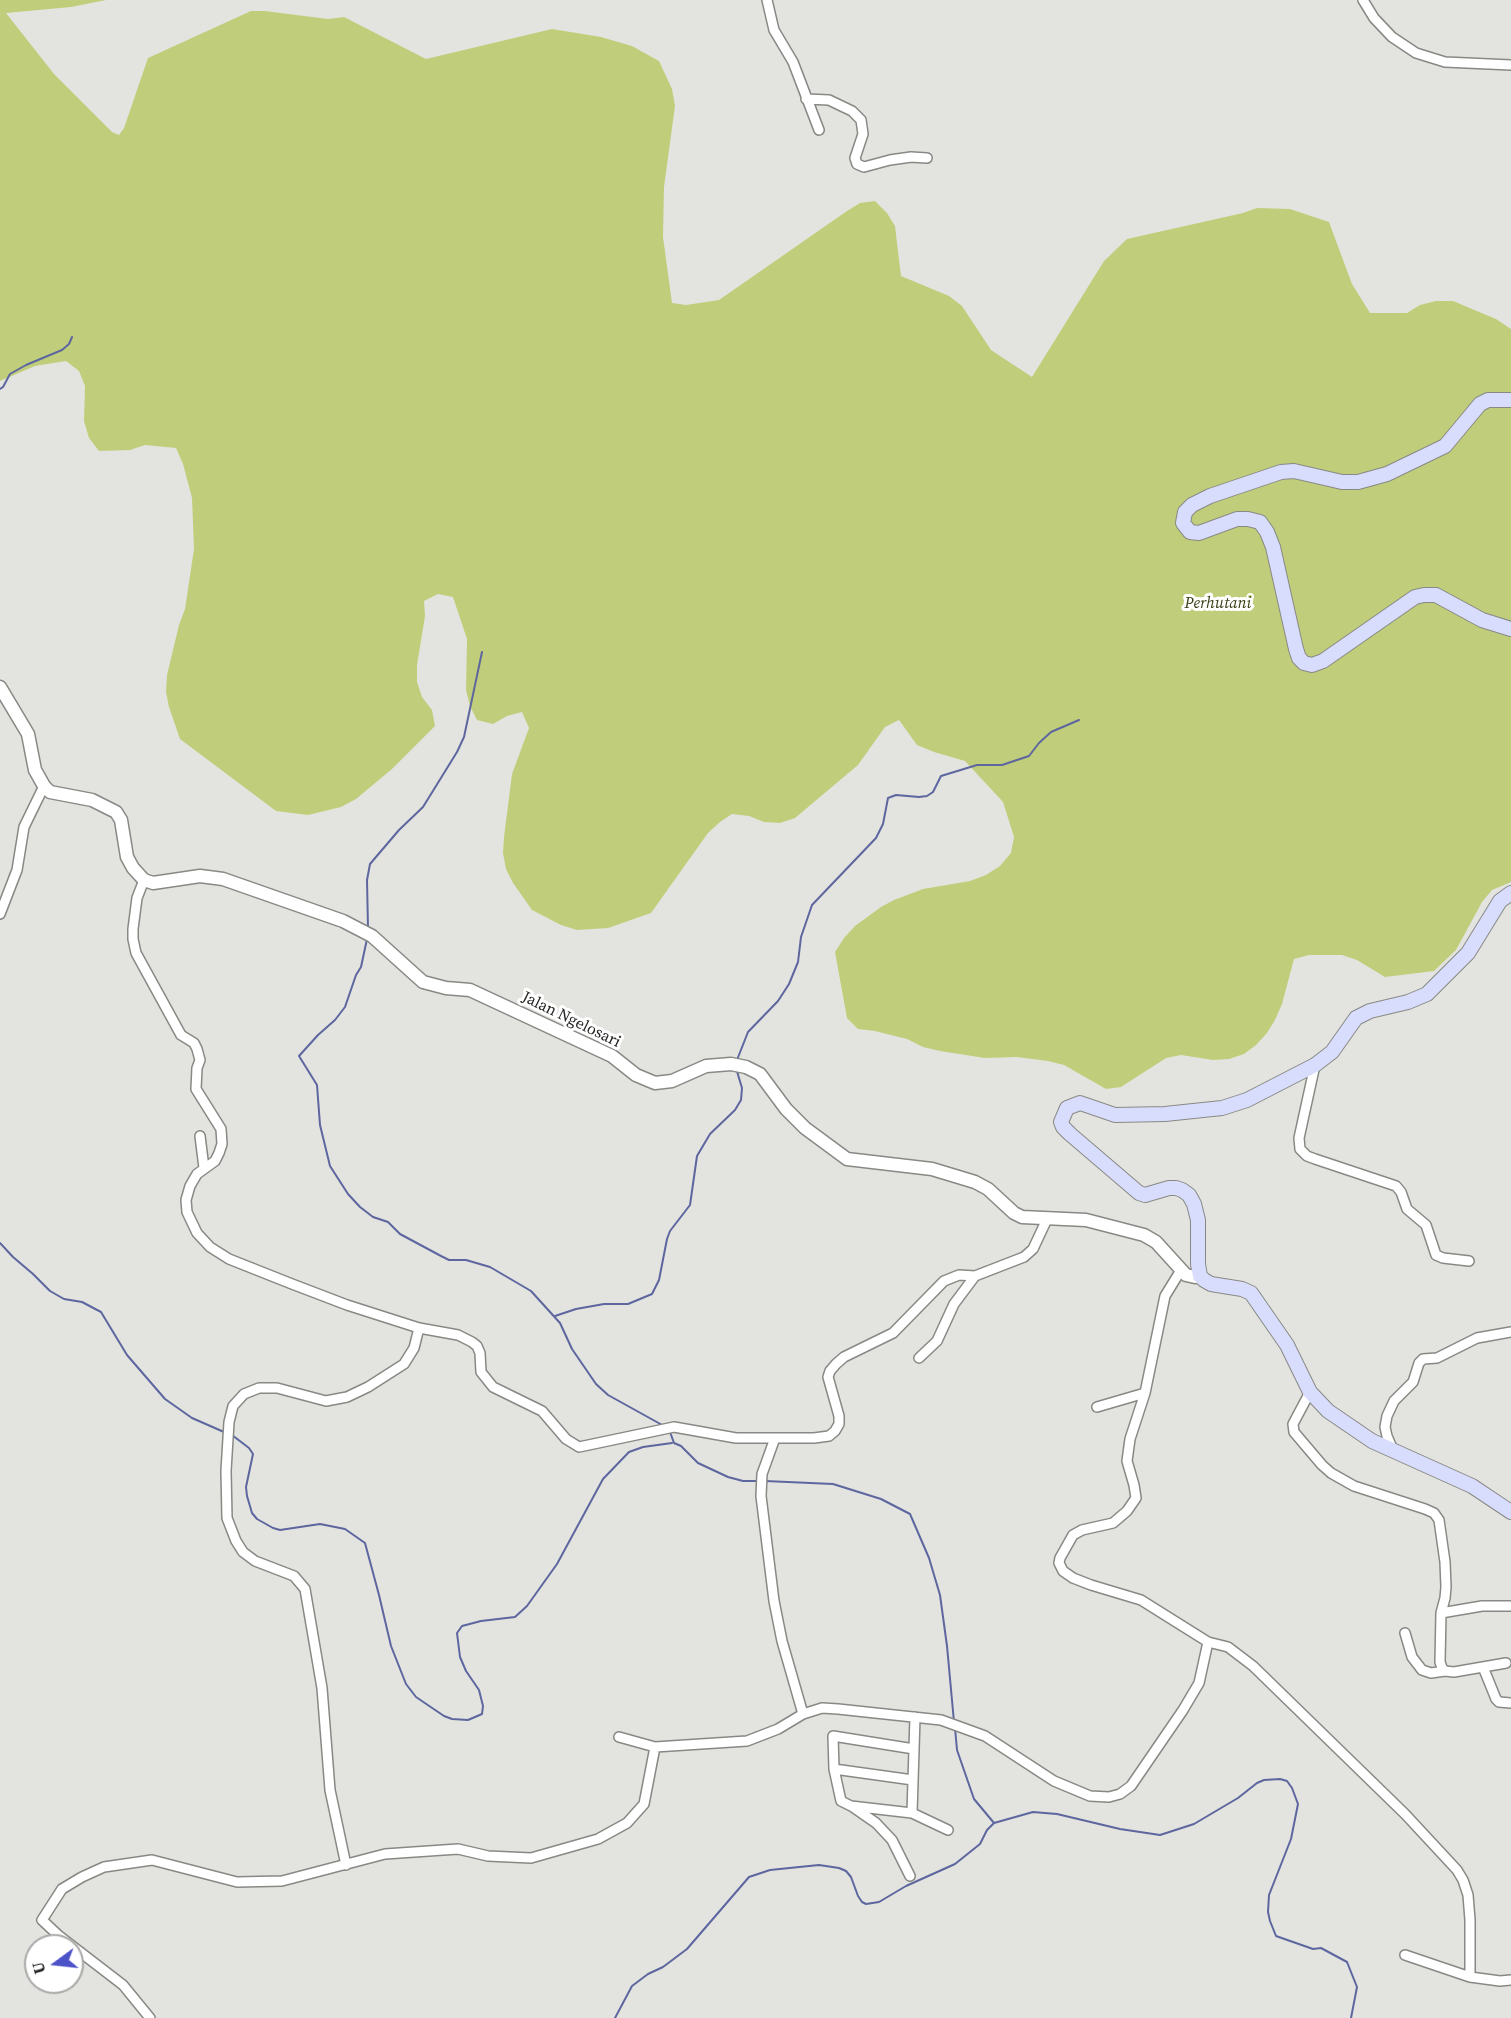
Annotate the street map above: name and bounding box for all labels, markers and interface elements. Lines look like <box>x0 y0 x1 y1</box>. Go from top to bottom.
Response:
park label: Perhutani <box>1185 594 1251 614</box>
street label: Jalan Ngelosari <box>519 988 623 1052</box>
north arrow <box>24 1934 84 1994</box>
text: U <box>26 1960 51 1977</box>

